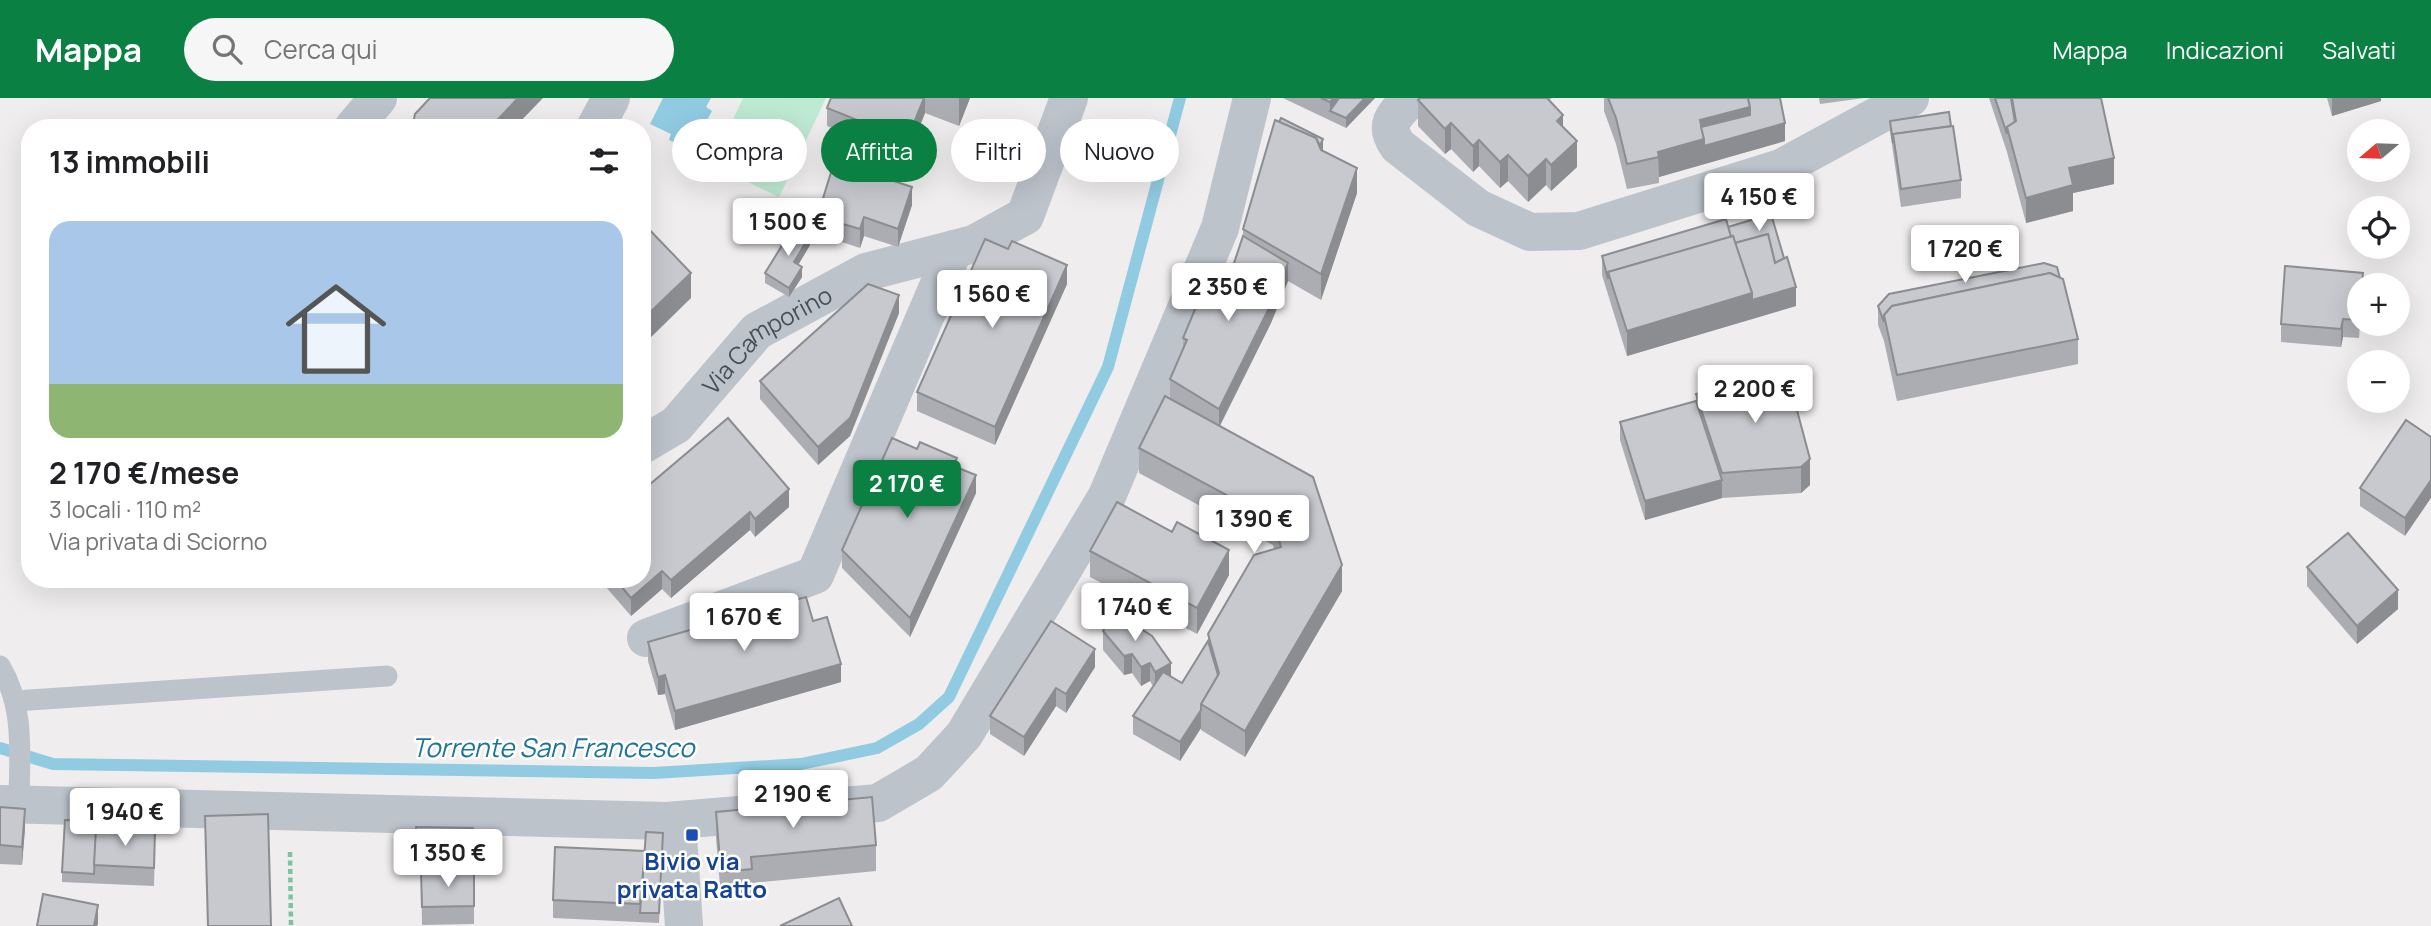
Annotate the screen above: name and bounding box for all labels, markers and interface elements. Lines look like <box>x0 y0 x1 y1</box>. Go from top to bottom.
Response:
search box <box>184 18 674 81</box>
text: Mappa <box>35 27 142 72</box>
icon: search <box>208 30 246 68</box>
text: Cerca qui <box>264 31 378 67</box>
text: Mappa <box>2052 33 2128 66</box>
text: Indicazioni <box>2166 33 2284 66</box>
text: Salvati <box>2322 33 2396 66</box>
chip: Compra <box>672 119 807 182</box>
chip: Affitta <box>821 119 937 182</box>
chip: Filtri <box>951 119 1046 182</box>
chip: Nuovo <box>1060 119 1179 182</box>
north arrow <box>2347 119 2410 182</box>
map controls <box>2347 119 2410 413</box>
text: 13 immobili <box>49 141 210 182</box>
icon: filters <box>585 142 623 180</box>
pin: 4 150 € <box>1694 174 1824 233</box>
text: 4 150 € <box>1720 180 1798 212</box>
button: locate <box>2347 196 2410 259</box>
pin: 1 500 € <box>723 198 853 258</box>
text: 1 500 € <box>749 205 827 237</box>
pin: 1 720 € <box>1900 226 2030 285</box>
text: 1 720 € <box>1927 232 2003 264</box>
pin: 2 350 € <box>1163 264 1293 323</box>
icon: home <box>273 266 399 392</box>
text: 2 350 € <box>1188 270 1268 302</box>
pin: 1 560 € <box>927 271 1057 330</box>
button: + <box>2347 273 2410 336</box>
street label: Via Camporino <box>694 277 837 400</box>
text: 1 560 € <box>953 277 1031 309</box>
button: − <box>2347 350 2410 413</box>
pin: 2 200 € <box>1690 366 1820 425</box>
text: 2 200 € <box>1714 372 1796 404</box>
text: 2 170 €/mese <box>49 452 239 493</box>
pin: 2 170 € <box>842 460 972 520</box>
text: 2 170 € <box>869 467 945 499</box>
text: 3 locali · 110 m² <box>49 493 201 525</box>
pin: 1 390 € <box>1189 496 1319 555</box>
text: 1 390 € <box>1215 502 1293 534</box>
text: Via privata di Sciorno <box>49 525 267 557</box>
pin: 1 740 € <box>1070 584 1200 643</box>
text: 1 740 € <box>1097 590 1173 622</box>
pin: 1 670 € <box>679 594 809 653</box>
text: 1 670 € <box>706 600 782 632</box>
water label: Torrente San Francesco <box>412 729 696 765</box>
pin: 2 190 € <box>728 770 858 830</box>
text: 2 190 € <box>754 777 832 809</box>
pin: 1 940 € <box>60 788 190 848</box>
text: 1 940 € <box>86 795 164 827</box>
marker: Bivio via privata Ratto <box>684 827 700 843</box>
pin: 1 350 € <box>383 830 513 889</box>
text: 1 350 € <box>410 836 486 868</box>
place label: Bivio via privata Ratto <box>617 844 767 905</box>

